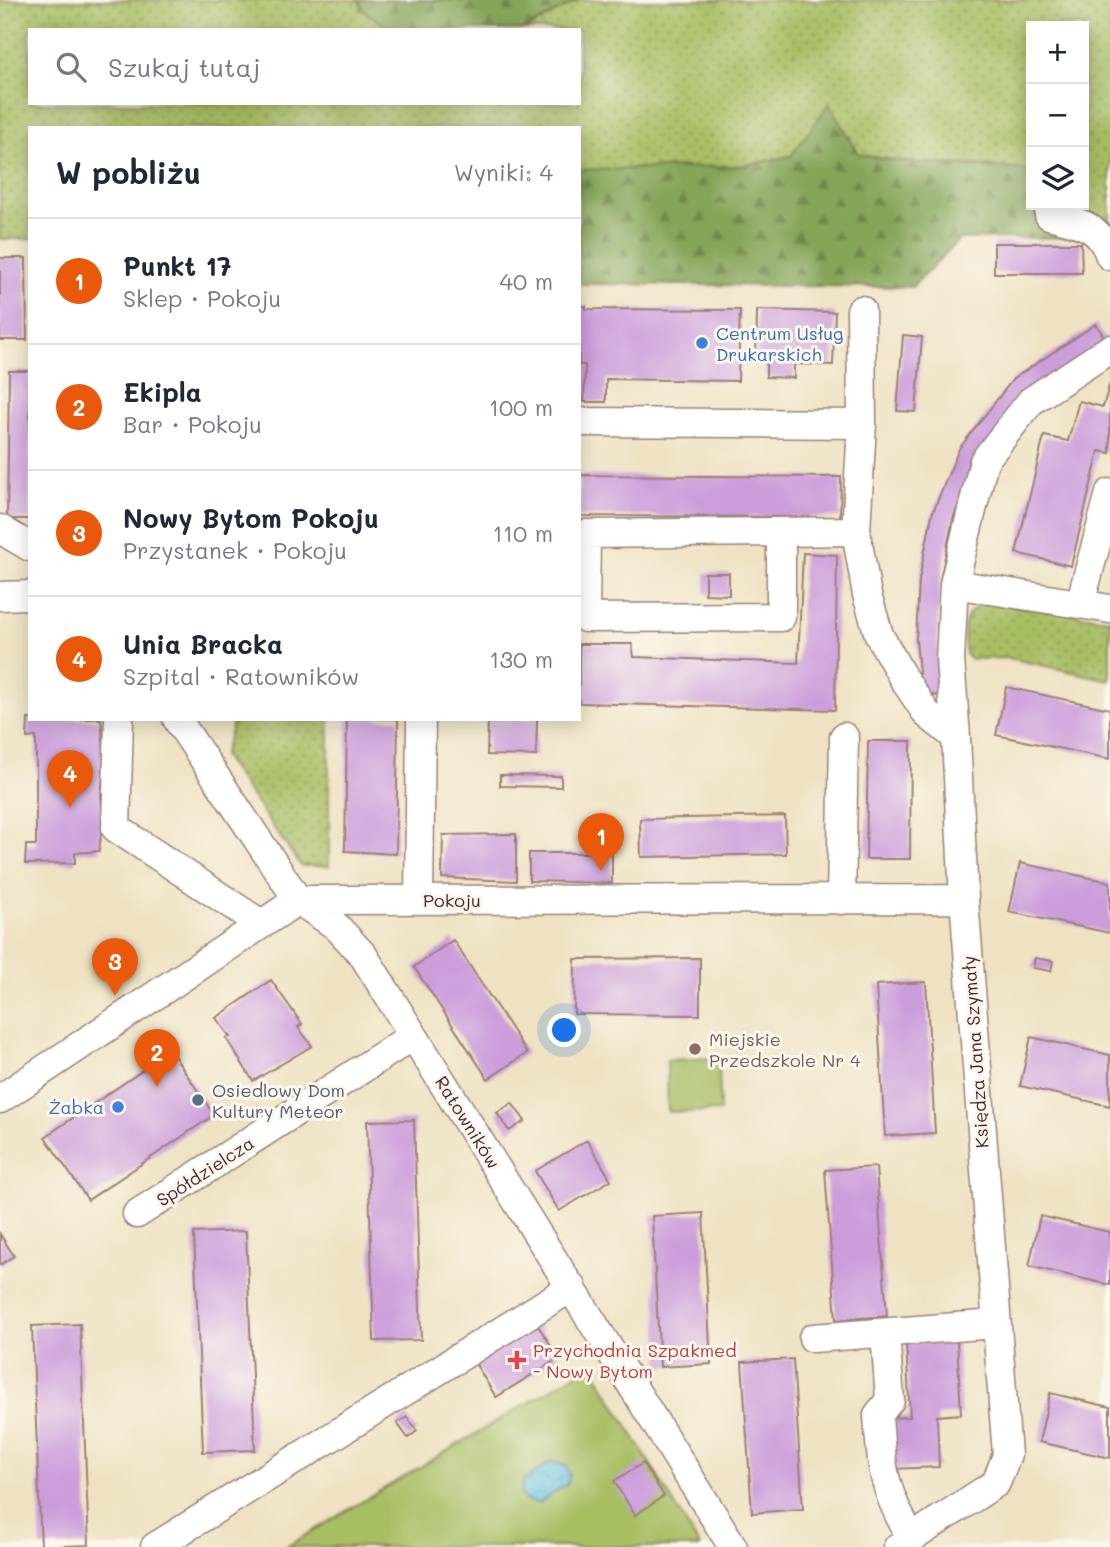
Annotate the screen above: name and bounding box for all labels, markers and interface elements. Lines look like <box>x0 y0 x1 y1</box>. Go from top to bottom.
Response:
map controls <box>1026 21 1089 210</box>
button: + <box>1026 21 1089 84</box>
search box <box>28 28 581 105</box>
icon: search <box>52 48 90 86</box>
text: Szukaj tutaj <box>108 50 260 84</box>
button: − <box>1026 84 1089 147</box>
button: layers <box>1026 147 1089 210</box>
text: W pobliżu <box>56 152 201 192</box>
text: Wyniki: 4 <box>454 157 553 187</box>
text: Punkt 17 <box>123 249 232 283</box>
text: 1 <box>74 266 84 296</box>
text: 40 m <box>500 266 553 296</box>
text: Sklep · Pokoju <box>123 283 281 313</box>
place label: Centrum Usług Drukarskich <box>716 321 844 366</box>
marker: Centrum Usług Drukarskich <box>694 335 710 351</box>
text: Ekipla <box>123 375 202 409</box>
text: 2 <box>73 392 85 422</box>
text: 100 m <box>489 392 553 422</box>
text: Bar · Pokoju <box>123 409 262 439</box>
text: Nowy Bytom Pokoju <box>123 501 379 535</box>
text: 3 <box>72 518 86 548</box>
text: 110 m <box>493 518 553 548</box>
text: Przystanek · Pokoju <box>123 535 347 565</box>
text: Unia Bracka <box>123 627 283 661</box>
text: 4 <box>72 644 86 674</box>
text: 130 m <box>489 644 553 674</box>
text: Szpital · Ratowników <box>123 661 359 691</box>
pin: 4 <box>47 750 93 808</box>
pin: 1 <box>578 813 624 871</box>
street label: Pokoju <box>423 888 481 912</box>
pin: 3 <box>92 938 138 996</box>
street label: Księdza Jana Szymały <box>956 955 994 1149</box>
your location <box>547 1013 581 1047</box>
place label: Miejskie Przedszkole Nr 4 <box>709 1027 861 1072</box>
pin: 2 <box>134 1029 180 1087</box>
marker: Miejskie Przedszkole Nr 4 <box>687 1041 703 1057</box>
street label: Ratowników <box>430 1071 506 1173</box>
place label: Osiedlowy Dom Kultury Meteor <box>212 1078 345 1123</box>
marker: Osiedlowy Dom Kultury Meteor <box>190 1092 206 1108</box>
place label: Żabka <box>48 1095 104 1119</box>
marker: Żabka <box>110 1099 126 1115</box>
street label: Spółdzielcza <box>152 1130 258 1212</box>
place label: Przychodnia Szpakmed - Nowy Bytom <box>533 1338 737 1383</box>
marker: Przychodnia Szpakmed - Nowy Bytom <box>507 1350 527 1370</box>

